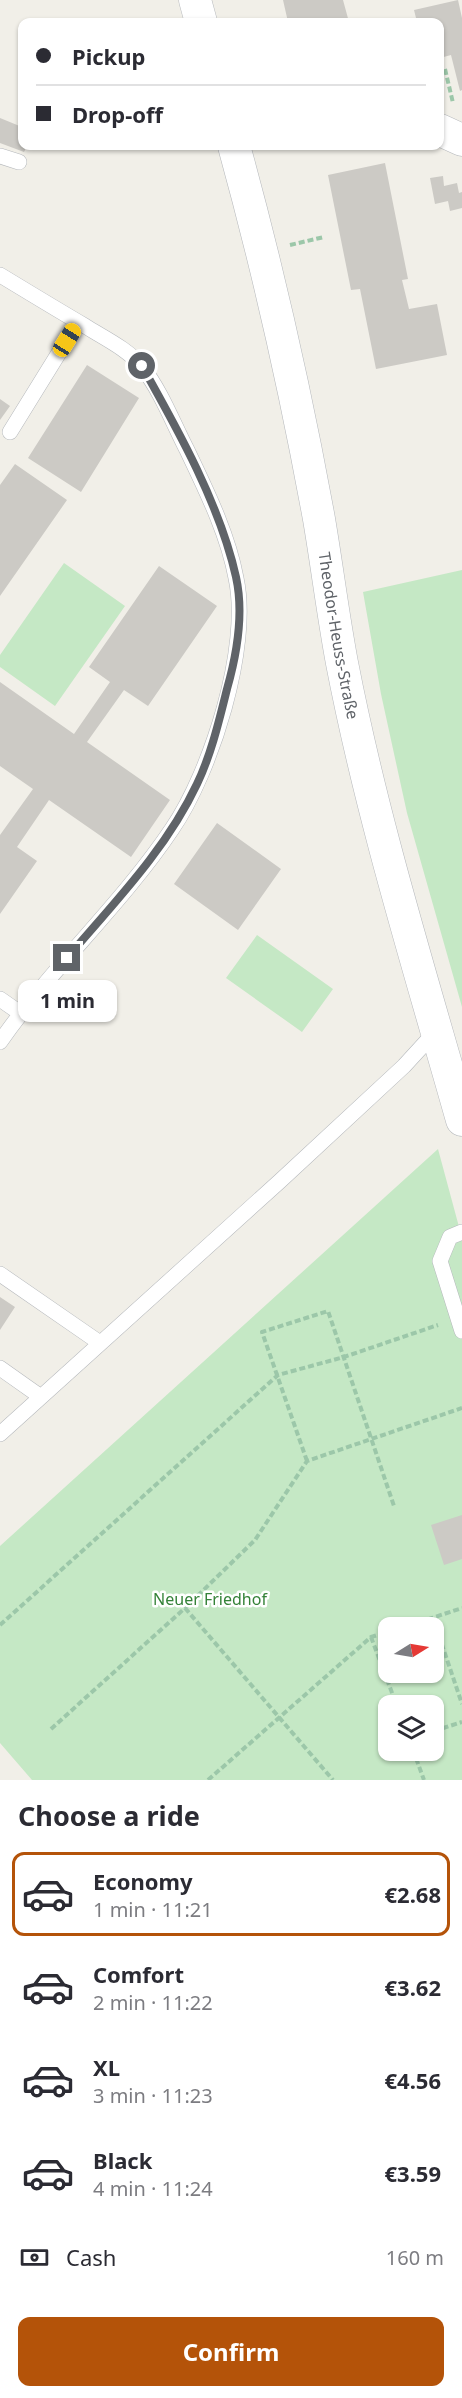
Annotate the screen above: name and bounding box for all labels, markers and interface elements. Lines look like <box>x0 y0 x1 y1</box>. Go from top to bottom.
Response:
text: Pickup <box>72 41 145 71</box>
text: Drop-off <box>72 99 163 129</box>
car <box>50 320 84 360</box>
route start <box>128 352 155 379</box>
street label: Theodor-Heuss-Straße <box>313 550 364 721</box>
route end <box>53 944 80 971</box>
callout: 1 min <box>17 979 116 1021</box>
text: 1 min <box>40 987 95 1014</box>
park label: Neuer Friedhof <box>153 1588 268 1610</box>
north arrow <box>378 1617 444 1683</box>
map controls <box>378 1617 444 1761</box>
button: layers <box>378 1695 444 1761</box>
text: Choose a ride <box>18 1797 200 1834</box>
text: Economy <box>93 1866 192 1896</box>
icon: car <box>21 1867 75 1921</box>
text: €2.68 <box>384 1879 441 1909</box>
text: 1 min · 11:21 <box>93 1896 213 1923</box>
text: Comfort <box>93 1959 184 1989</box>
icon: car <box>21 1960 75 2014</box>
text: €3.62 <box>384 1972 441 2002</box>
text: 2 min · 11:22 <box>93 1989 213 2016</box>
text: XL <box>93 2052 120 2082</box>
icon: car <box>21 2053 75 2107</box>
text: €4.56 <box>384 2065 441 2095</box>
text: 3 min · 11:23 <box>93 2082 213 2109</box>
text: Black <box>93 2145 152 2175</box>
icon: car <box>21 2146 75 2200</box>
text: €3.59 <box>384 2158 441 2188</box>
text: 4 min · 11:24 <box>93 2175 213 2202</box>
icon: cash <box>18 2241 51 2274</box>
text: Cash <box>66 2242 116 2272</box>
text: 160 m <box>386 2244 444 2271</box>
button: Confirm <box>18 2317 444 2386</box>

